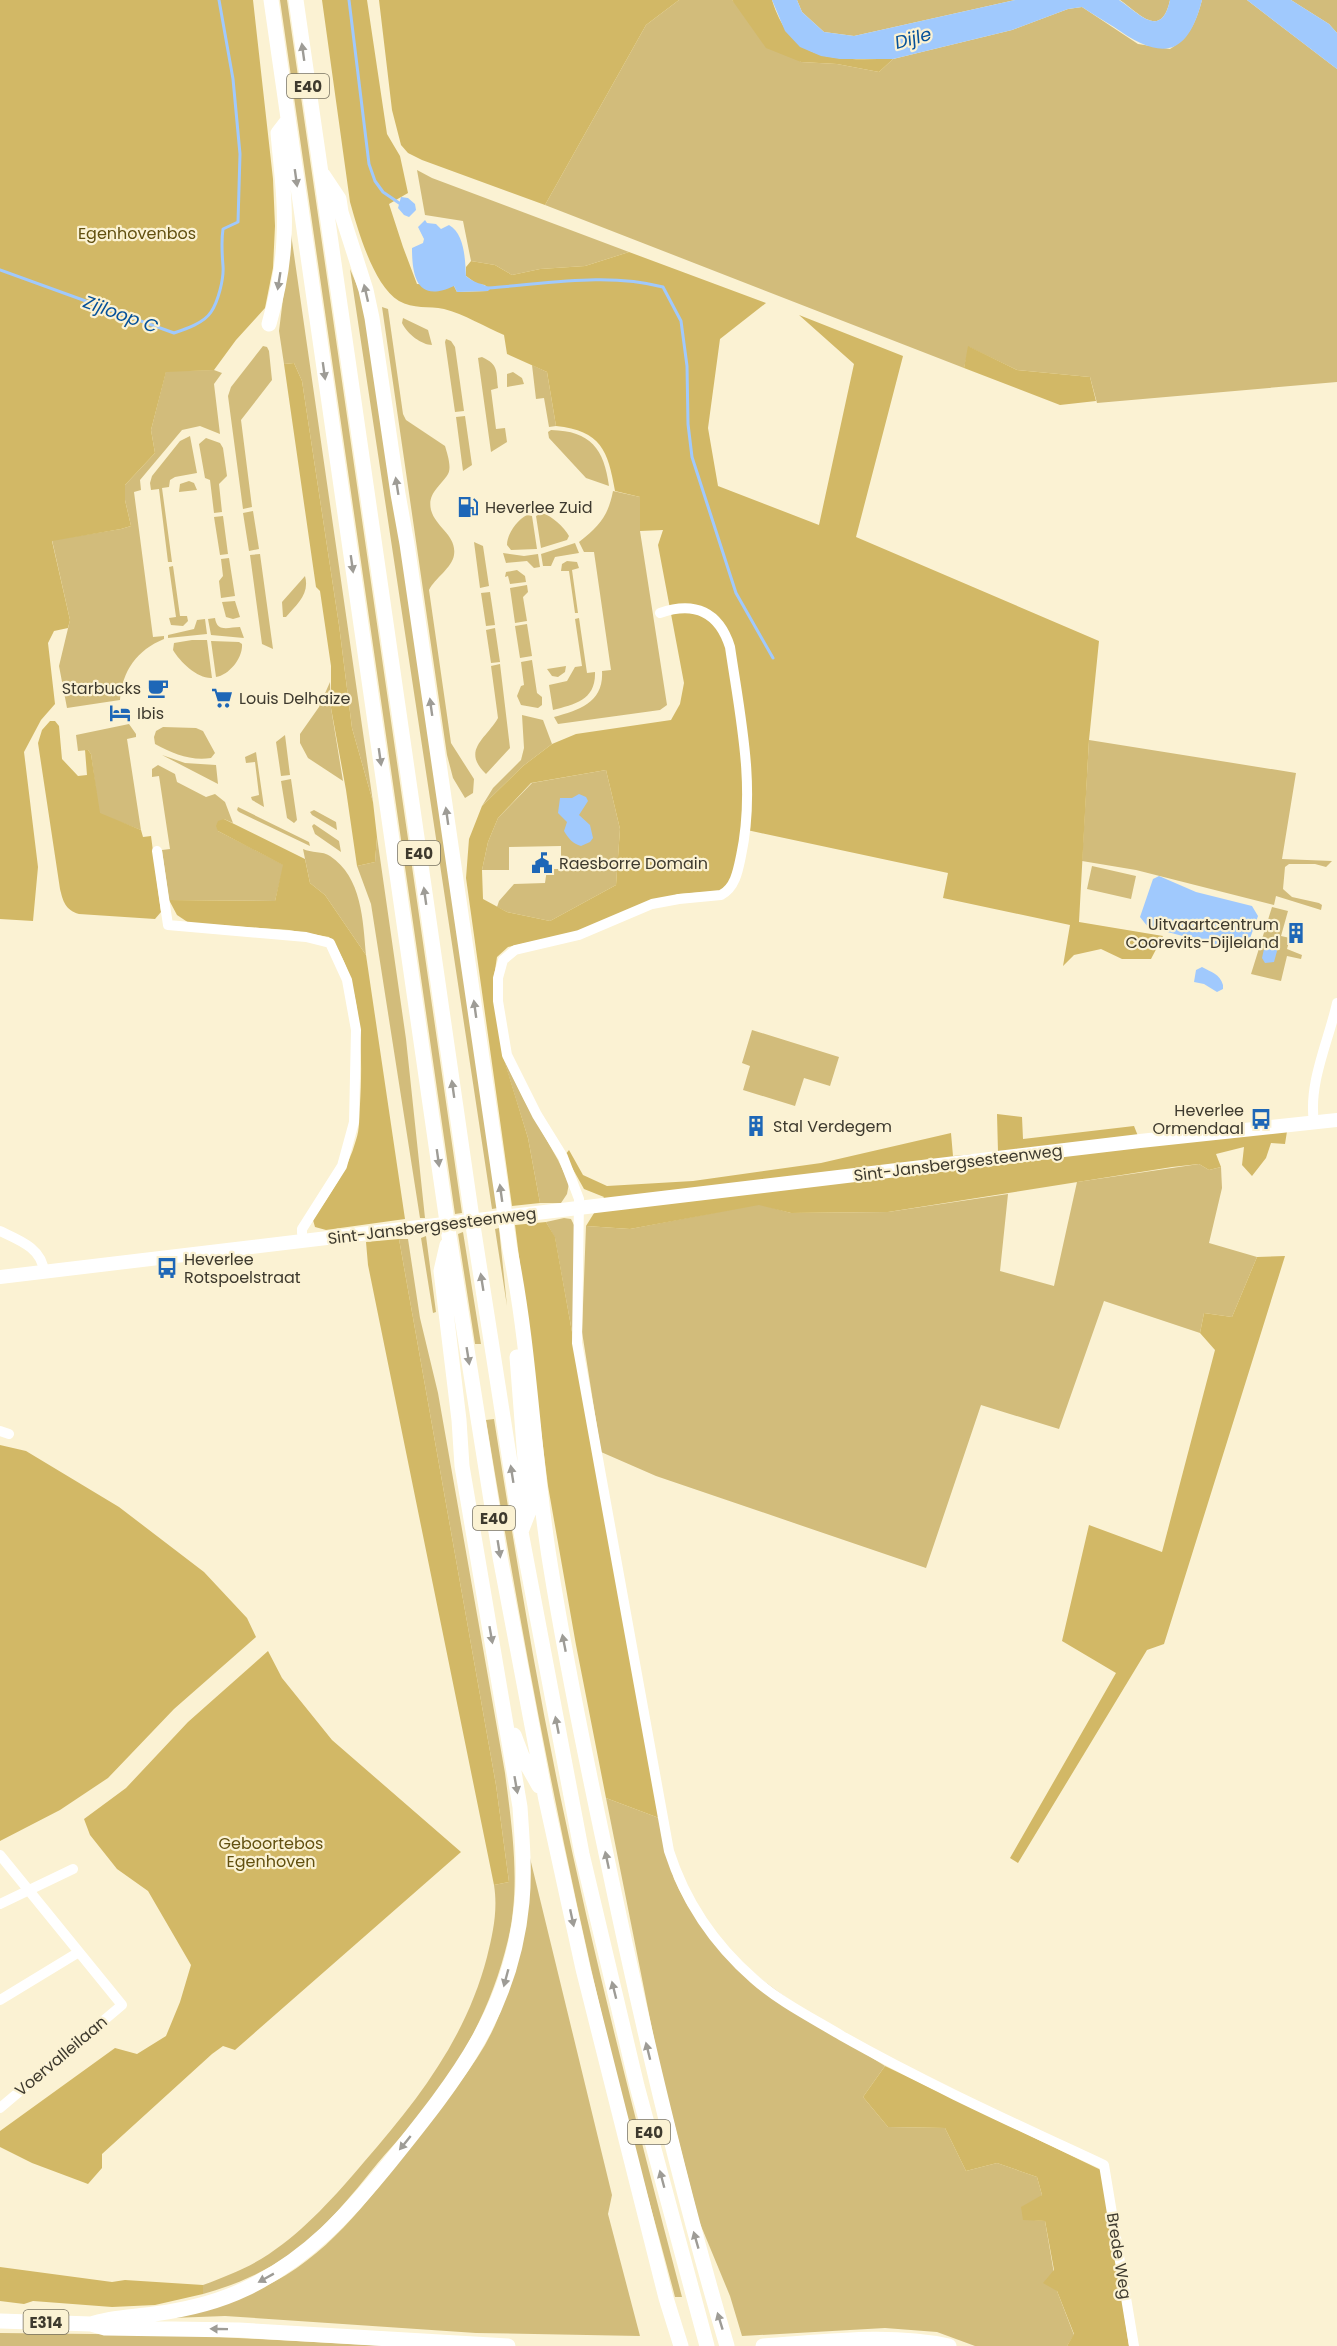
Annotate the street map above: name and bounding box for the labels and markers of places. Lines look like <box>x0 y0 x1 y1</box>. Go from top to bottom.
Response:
fuel station icon: Heverlee Zuid <box>456 495 480 519</box>
place label: Heverlee Zuid <box>485 496 593 519</box>
cafe icon: Starbucks <box>146 676 170 700</box>
place label: Starbucks <box>62 677 141 700</box>
supermarket icon: Louis Delhaize <box>210 686 234 710</box>
place label: Louis Delhaize <box>239 687 350 710</box>
hotel icon: Ibis <box>108 701 132 725</box>
place label: Ibis <box>137 702 164 725</box>
public building icon: Raesborre Domain <box>530 851 554 875</box>
place label: Raesborre Domain <box>559 852 708 875</box>
place label: Uitvaartcentrum Coorevits-Dijleland <box>1125 913 1279 954</box>
building icon: Uitvaartcentrum Coorevits-Dijleland <box>1284 921 1308 945</box>
place label: Heverlee Ormendaal <box>1152 1099 1244 1140</box>
bus stop icon: Heverlee Ormendaal <box>1249 1107 1273 1131</box>
building icon: Stal Verdegem <box>744 1114 768 1138</box>
place label: Stal Verdegem <box>773 1115 892 1138</box>
place label: Heverlee Rotspoelstraat <box>184 1248 301 1289</box>
bus stop icon: Heverlee Rotspoelstraat <box>155 1256 179 1280</box>

